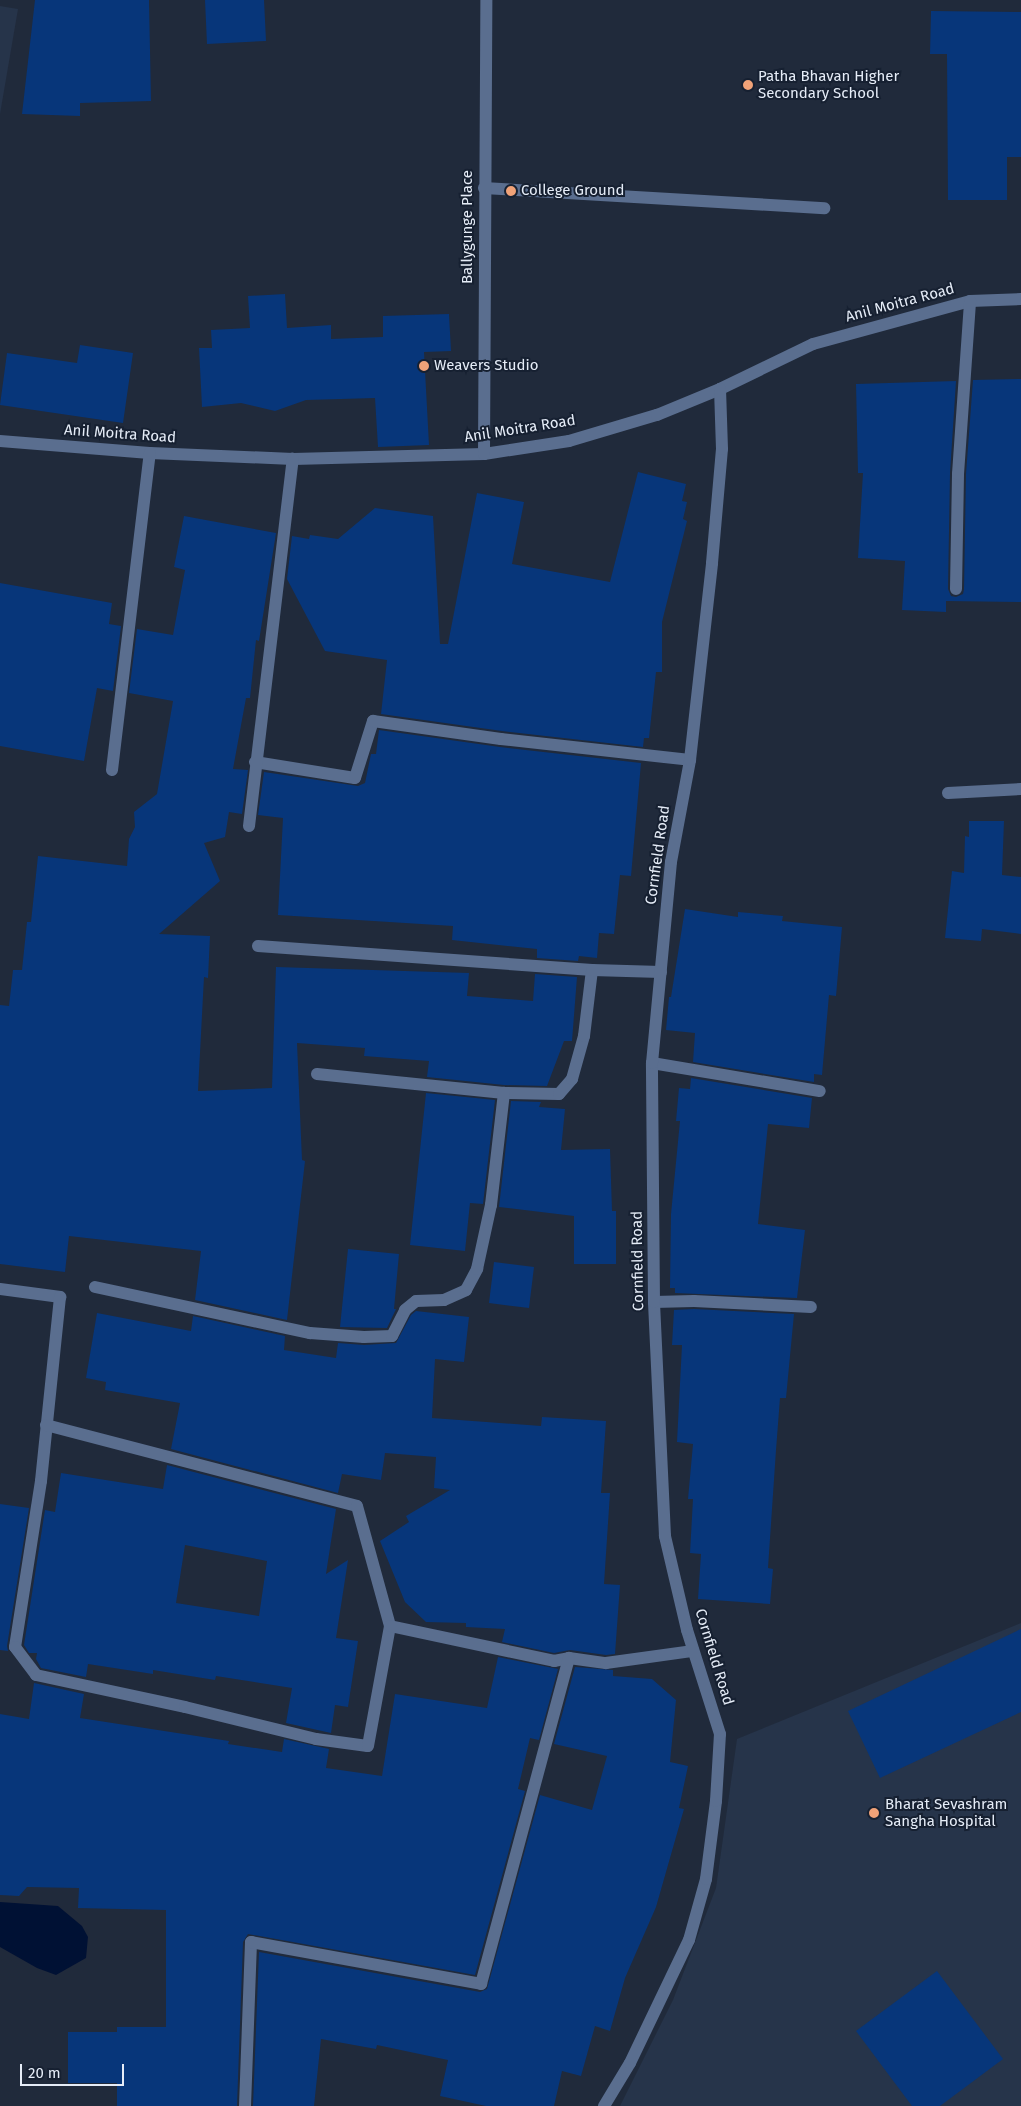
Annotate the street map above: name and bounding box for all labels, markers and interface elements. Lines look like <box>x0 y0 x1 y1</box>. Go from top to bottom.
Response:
place label: Patha Bhavan Higher Secondary School <box>758 67 899 102</box>
marker: Patha Bhavan Higher Secondary School <box>742 79 754 91</box>
street label: Ballygunge Place <box>459 170 477 284</box>
place label: College Ground <box>521 182 625 200</box>
marker: College Ground <box>505 185 517 197</box>
street label: Anil Moitra Road <box>844 280 956 326</box>
place label: Weavers Studio <box>434 357 539 375</box>
marker: Weavers Studio <box>418 360 430 372</box>
street label: Anil Moitra Road <box>463 411 577 447</box>
street label: Anil Moitra Road <box>63 421 177 447</box>
street label: Cornfield Road <box>642 804 674 906</box>
street label: Cornfield Road <box>628 1211 648 1311</box>
street label: Cornfield Road <box>691 1607 737 1707</box>
place label: Bharat Sevashram Sangha Hospital <box>885 1795 1007 1830</box>
marker: Bharat Sevashram Sangha Hospital <box>867 1806 881 1820</box>
scale bar <box>22 2054 126 2086</box>
text: 20 m <box>28 2064 61 2082</box>

